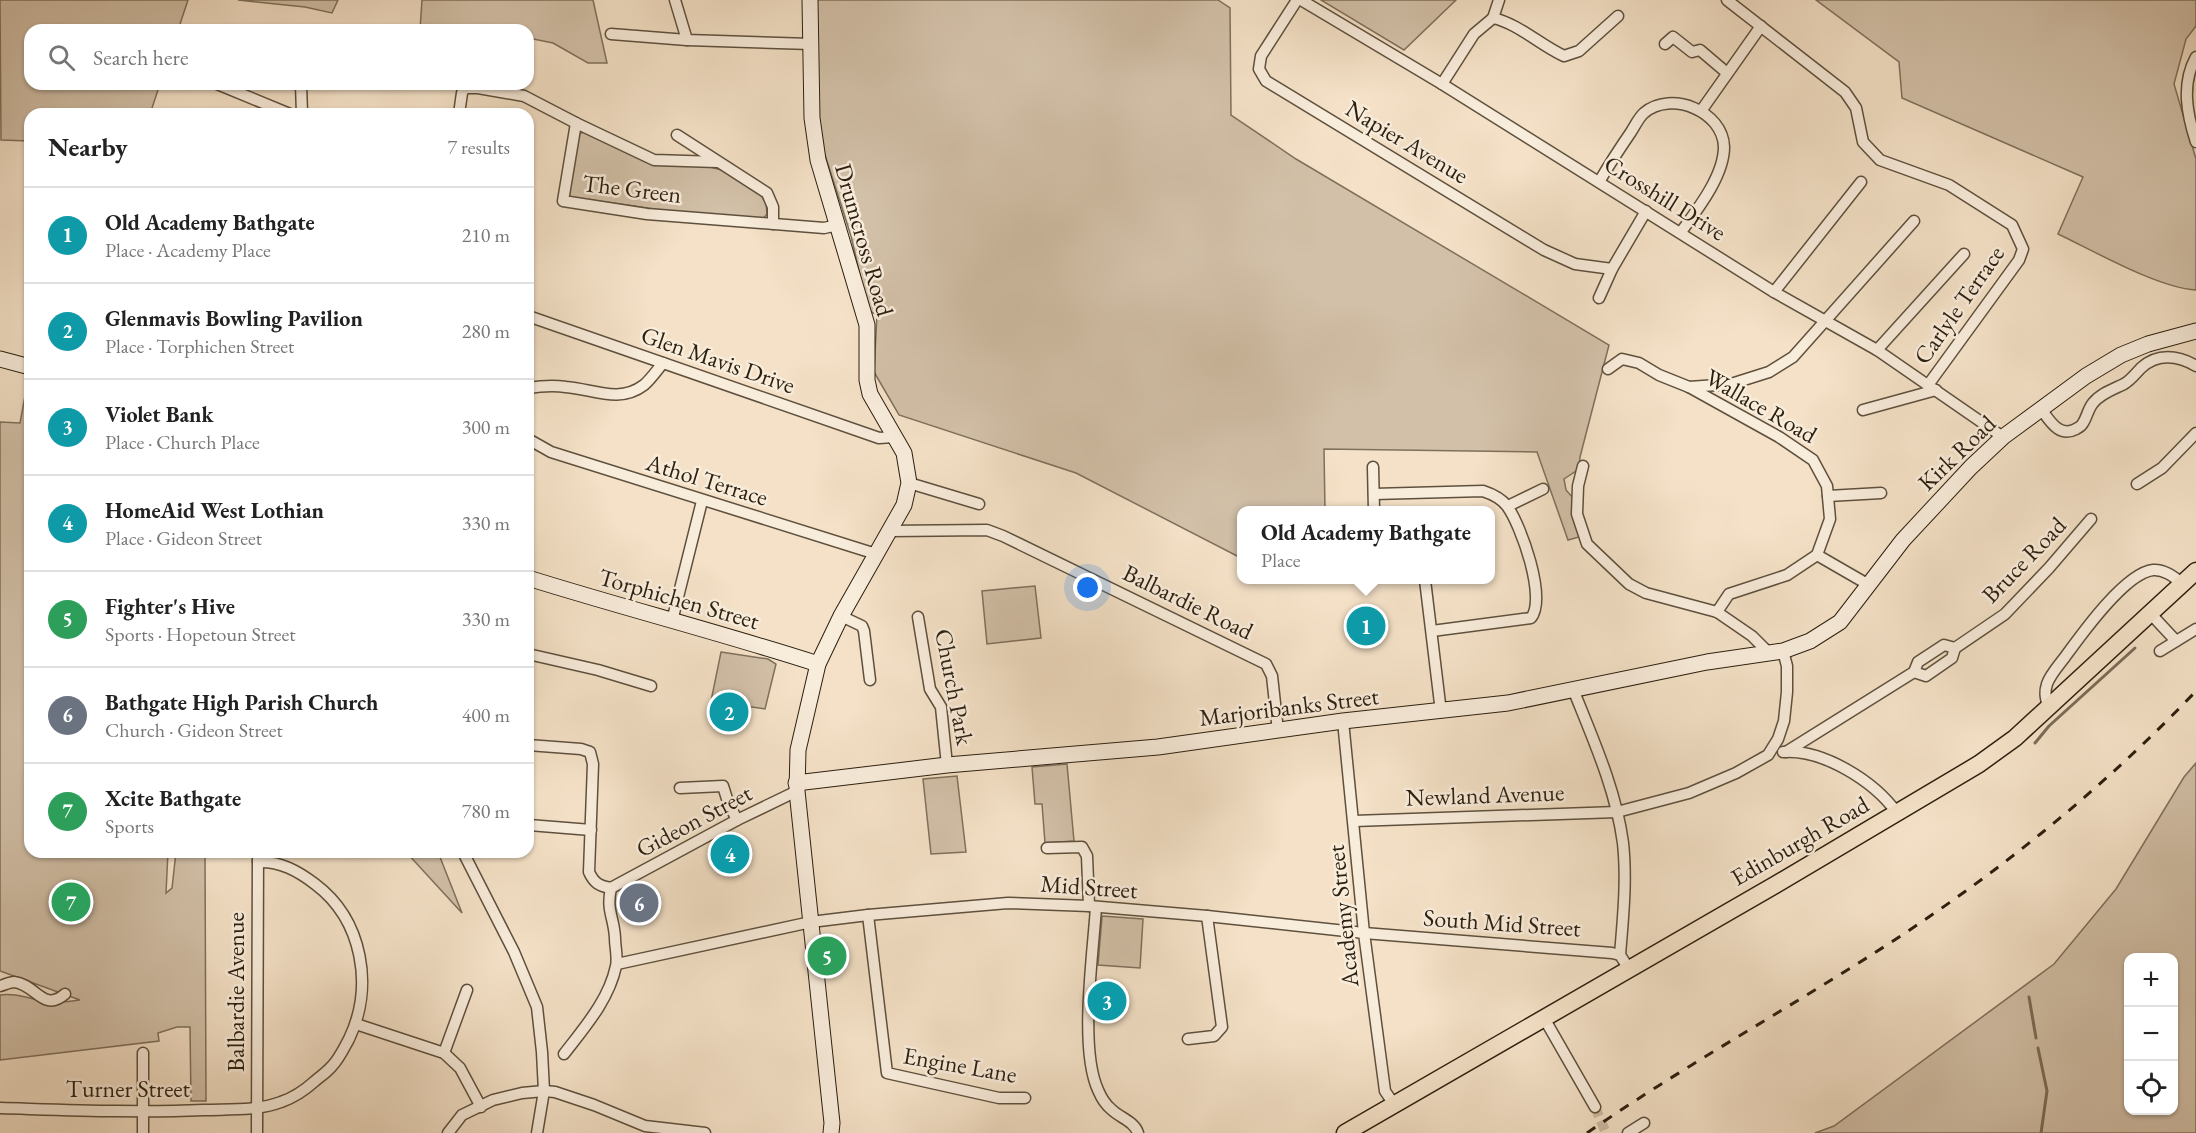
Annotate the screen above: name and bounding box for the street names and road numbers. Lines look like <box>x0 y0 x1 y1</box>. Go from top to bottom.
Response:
street label: Napier Avenue <box>1340 93 1474 190</box>
street label: Crosshill Drive <box>1598 148 1732 247</box>
street label: Drumcross Road <box>828 160 901 321</box>
street label: The Green <box>581 167 684 210</box>
street label: Carlyle Terrace <box>1906 239 2011 370</box>
street label: Glen Mavis Drive <box>637 319 799 400</box>
street label: Wallace Road <box>1700 361 1823 450</box>
street label: Kirk Road <box>1911 407 2003 497</box>
street label: Athol Terrace <box>642 446 772 513</box>
street label: Bruce Road <box>1975 509 2073 609</box>
street label: Balbardie Road <box>1118 557 1259 647</box>
street label: Torphichen Street <box>595 561 763 636</box>
street label: Church Park <box>928 626 981 748</box>
street label: Marjoribanks Street <box>1197 680 1381 733</box>
street label: Newland Avenue <box>1405 776 1565 813</box>
street label: Gideon Street <box>631 777 757 864</box>
street label: Edinburgh Road <box>1725 788 1875 893</box>
street label: Academy Street <box>1320 843 1365 990</box>
street label: Mid Street <box>1039 868 1139 905</box>
street label: South Mid Street <box>1422 902 1582 943</box>
street label: Balbardie Avenue <box>220 912 251 1072</box>
street label: Engine Lane <box>901 1039 1019 1090</box>
street label: Turner Street <box>66 1073 191 1104</box>

